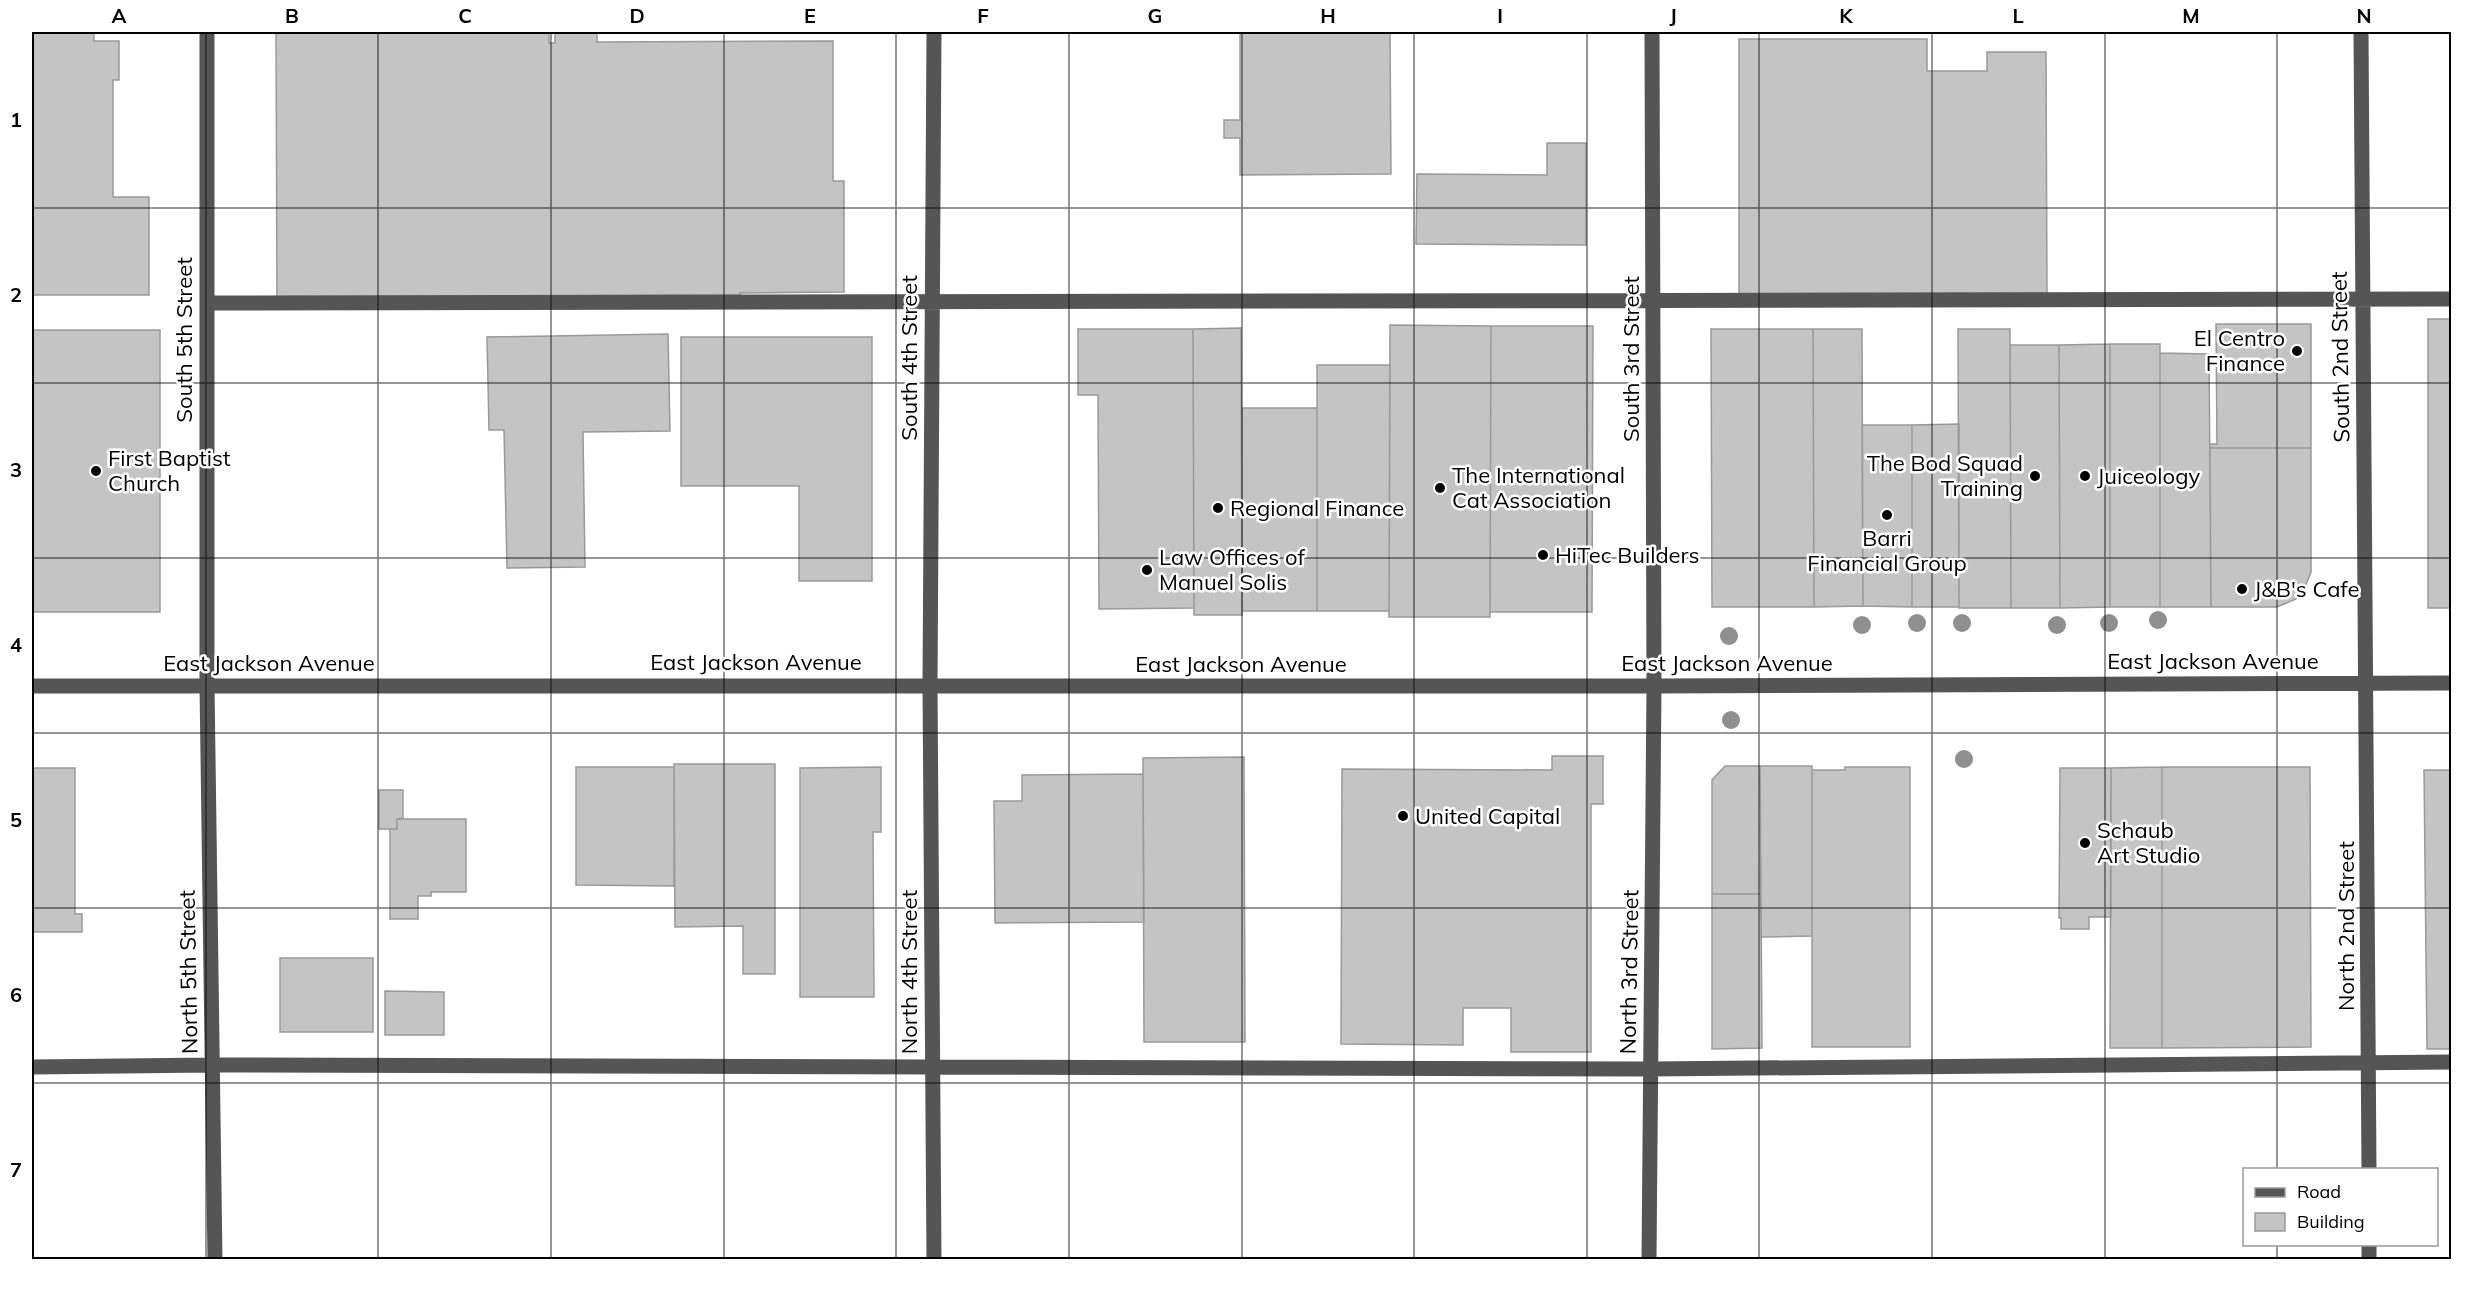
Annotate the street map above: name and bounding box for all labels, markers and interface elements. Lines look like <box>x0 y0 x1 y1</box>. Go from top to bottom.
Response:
text: A <box>112 3 127 28</box>
text: B <box>285 3 299 28</box>
text: C <box>458 3 472 28</box>
text: D <box>629 3 645 28</box>
text: E <box>804 3 816 28</box>
text: F <box>977 3 989 28</box>
text: G <box>1148 3 1162 28</box>
text: H <box>1320 3 1336 28</box>
text: I <box>1497 3 1503 28</box>
text: J <box>1669 3 1677 28</box>
text: K <box>1839 3 1853 28</box>
text: L <box>2012 3 2024 28</box>
text: M <box>2182 3 2200 28</box>
text: N <box>2356 3 2372 28</box>
text: 1 <box>10 107 22 132</box>
street label: South 5th Street <box>170 257 198 423</box>
street label: South 2nd Street <box>2325 271 2355 443</box>
street label: South 4th Street <box>895 275 923 441</box>
street label: South 3rd Street <box>1617 276 1645 442</box>
text: 2 <box>10 282 22 307</box>
place label: El Centro Finance <box>2194 324 2285 377</box>
marker: El Centro Finance <box>2290 344 2304 358</box>
place label: First Baptist Church <box>108 444 231 497</box>
place label: The Bod Squad Training <box>1867 449 2023 502</box>
text: 3 <box>10 457 22 482</box>
place label: The International Cat Association <box>1452 461 1625 514</box>
place label: Juiceology <box>2097 462 2200 490</box>
marker: First Baptist Church <box>89 464 103 478</box>
marker: The Bod Squad Training <box>2028 469 2042 483</box>
marker: Juiceology <box>2078 469 2092 483</box>
marker: The International Cat Association <box>1433 481 1447 495</box>
place label: Regional Finance <box>1230 494 1404 522</box>
marker: Regional Finance <box>1211 501 1225 515</box>
marker: Barri Financial Group <box>1880 508 1894 522</box>
place label: Barri Financial Group <box>1807 524 1967 577</box>
place label: HiTec Builders <box>1555 541 1699 569</box>
place label: Law Offices of Manuel Solis <box>1159 543 1305 596</box>
marker: HiTec Builders <box>1536 548 1550 562</box>
marker: Law Offices of Manuel Solis <box>1140 563 1154 577</box>
place label: J&B's Cafe <box>2254 575 2359 603</box>
marker: J&B's Cafe <box>2235 582 2249 596</box>
text: 4 <box>10 632 22 657</box>
street label: East Jackson Avenue <box>2107 647 2319 675</box>
street label: East Jackson Avenue <box>650 648 862 676</box>
street label: East Jackson Avenue <box>163 649 375 677</box>
street label: East Jackson Avenue <box>1621 649 1833 677</box>
street label: East Jackson Avenue <box>1135 650 1347 678</box>
place label: United Capital <box>1415 802 1560 830</box>
text: 5 <box>10 807 22 832</box>
marker: United Capital <box>1396 809 1410 823</box>
place label: Schaub Art Studio <box>2097 816 2200 869</box>
marker: Schaub Art Studio <box>2078 836 2092 850</box>
street label: North 2nd Street <box>2332 841 2360 1011</box>
street label: North 5th Street <box>173 889 203 1054</box>
street label: North 3rd Street <box>1614 889 1644 1055</box>
street label: North 4th Street <box>895 890 923 1054</box>
text: 6 <box>10 982 22 1007</box>
text: 7 <box>10 1157 22 1182</box>
legend <box>2243 1168 2438 1246</box>
text: Road <box>2297 1180 2341 1203</box>
text: Building <box>2297 1210 2365 1233</box>

